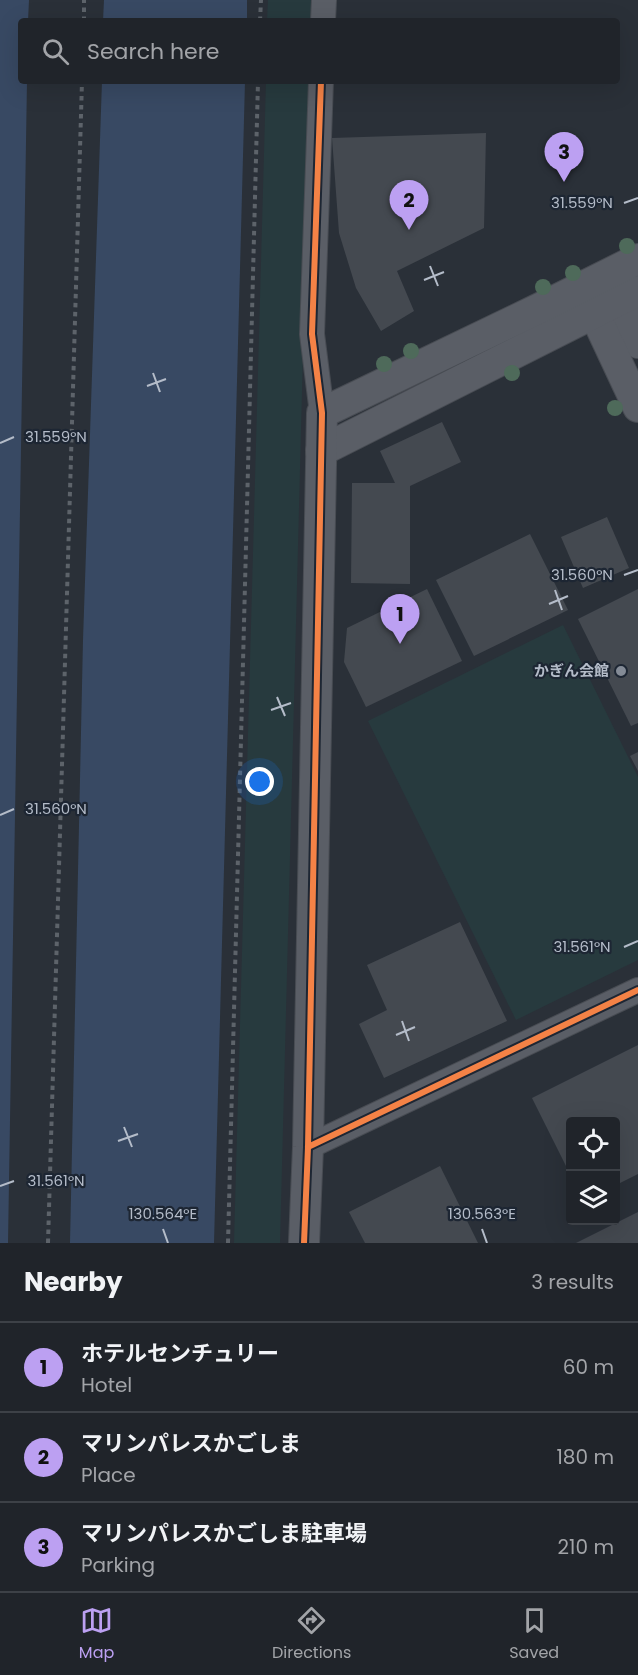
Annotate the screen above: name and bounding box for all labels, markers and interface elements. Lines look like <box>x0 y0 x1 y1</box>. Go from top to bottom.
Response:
search box <box>18 18 620 84</box>
icon: search <box>39 35 72 68</box>
text: Search here <box>87 36 220 67</box>
pin: 3 <box>544 132 584 182</box>
pin: 2 <box>390 180 428 230</box>
text: 31.559°N <box>551 192 613 213</box>
text: 31.559°N <box>25 426 87 447</box>
text: 31.560°N <box>551 564 613 585</box>
pin: 1 <box>380 594 420 644</box>
place label: かぎん会館 <box>534 660 609 681</box>
marker: かぎん会館 <box>614 664 628 678</box>
your location <box>245 767 274 796</box>
text: 31.560°N <box>25 798 87 819</box>
text: 31.561°N <box>553 936 611 957</box>
map controls <box>566 1117 620 1225</box>
button: locate <box>566 1117 620 1171</box>
text: 31.561°N <box>27 1170 85 1191</box>
button: layers <box>566 1171 620 1225</box>
text: 130.564°E <box>129 1203 197 1224</box>
text: 130.563°E <box>448 1203 516 1224</box>
text: Nearby <box>24 1264 122 1300</box>
text: 3 results <box>531 1268 614 1296</box>
text: ホテルセンチュリー <box>81 1338 279 1369</box>
text: 1 <box>40 1353 47 1381</box>
text: 60 m <box>563 1353 614 1381</box>
text: Hotel <box>81 1371 132 1399</box>
text: マリンパレスかごしま <box>81 1428 301 1459</box>
text: 2 <box>38 1443 49 1471</box>
text: 180 m <box>556 1443 614 1471</box>
text: Place <box>81 1461 136 1489</box>
text: マリンパレスかごしま駐車場 <box>81 1518 367 1549</box>
text: 3 <box>37 1533 50 1561</box>
text: 210 m <box>558 1533 614 1561</box>
text: Parking <box>81 1551 155 1579</box>
tab: Map <box>79 1604 114 1665</box>
tab: Directions <box>272 1604 351 1665</box>
tab: Saved <box>509 1604 559 1665</box>

